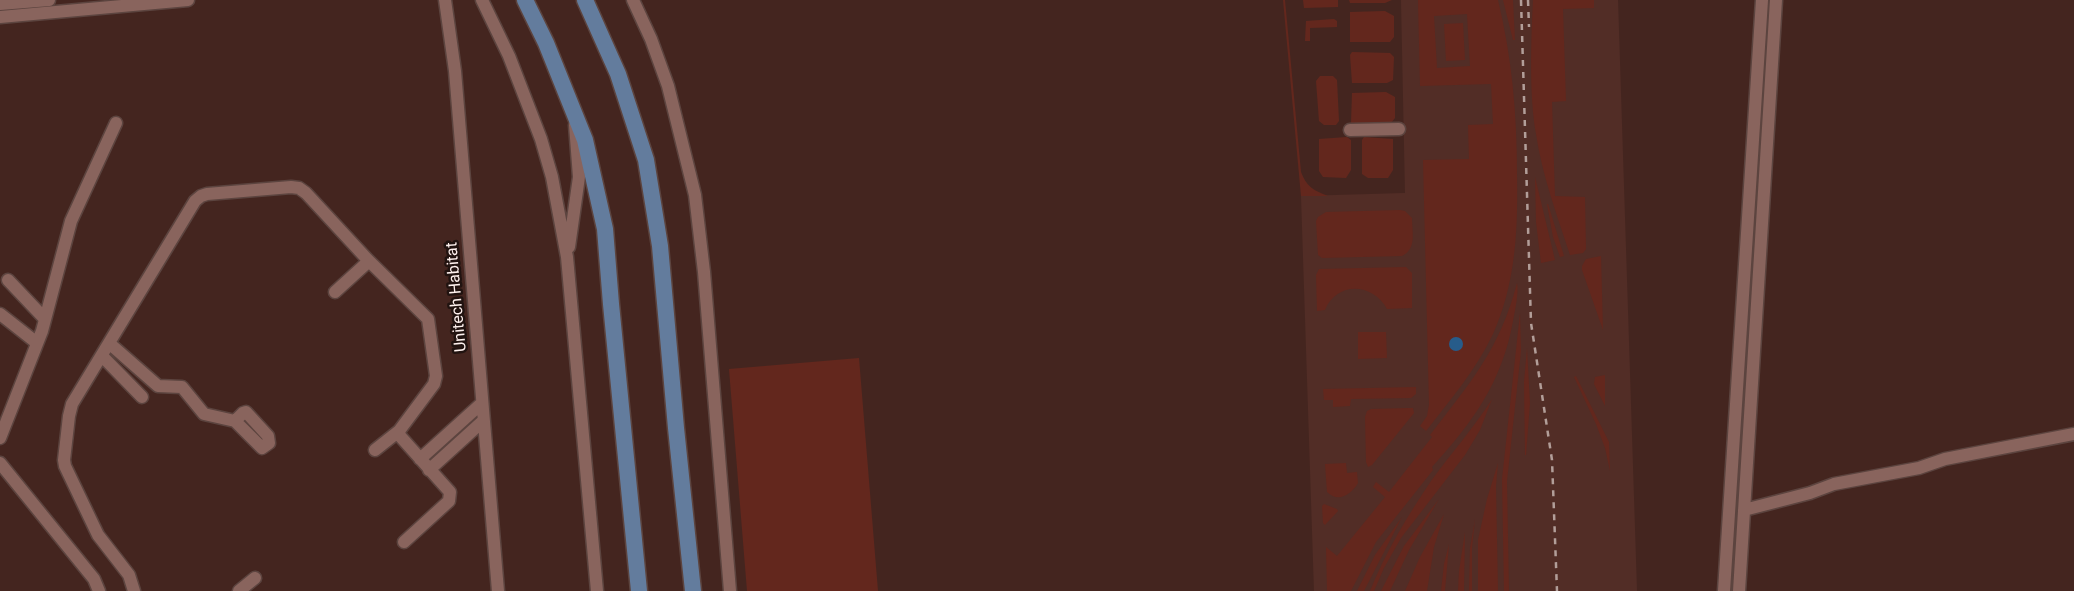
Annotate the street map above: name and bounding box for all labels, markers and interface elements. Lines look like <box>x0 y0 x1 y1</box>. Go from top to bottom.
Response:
street label: Unitech Habitat <box>443 241 471 353</box>

